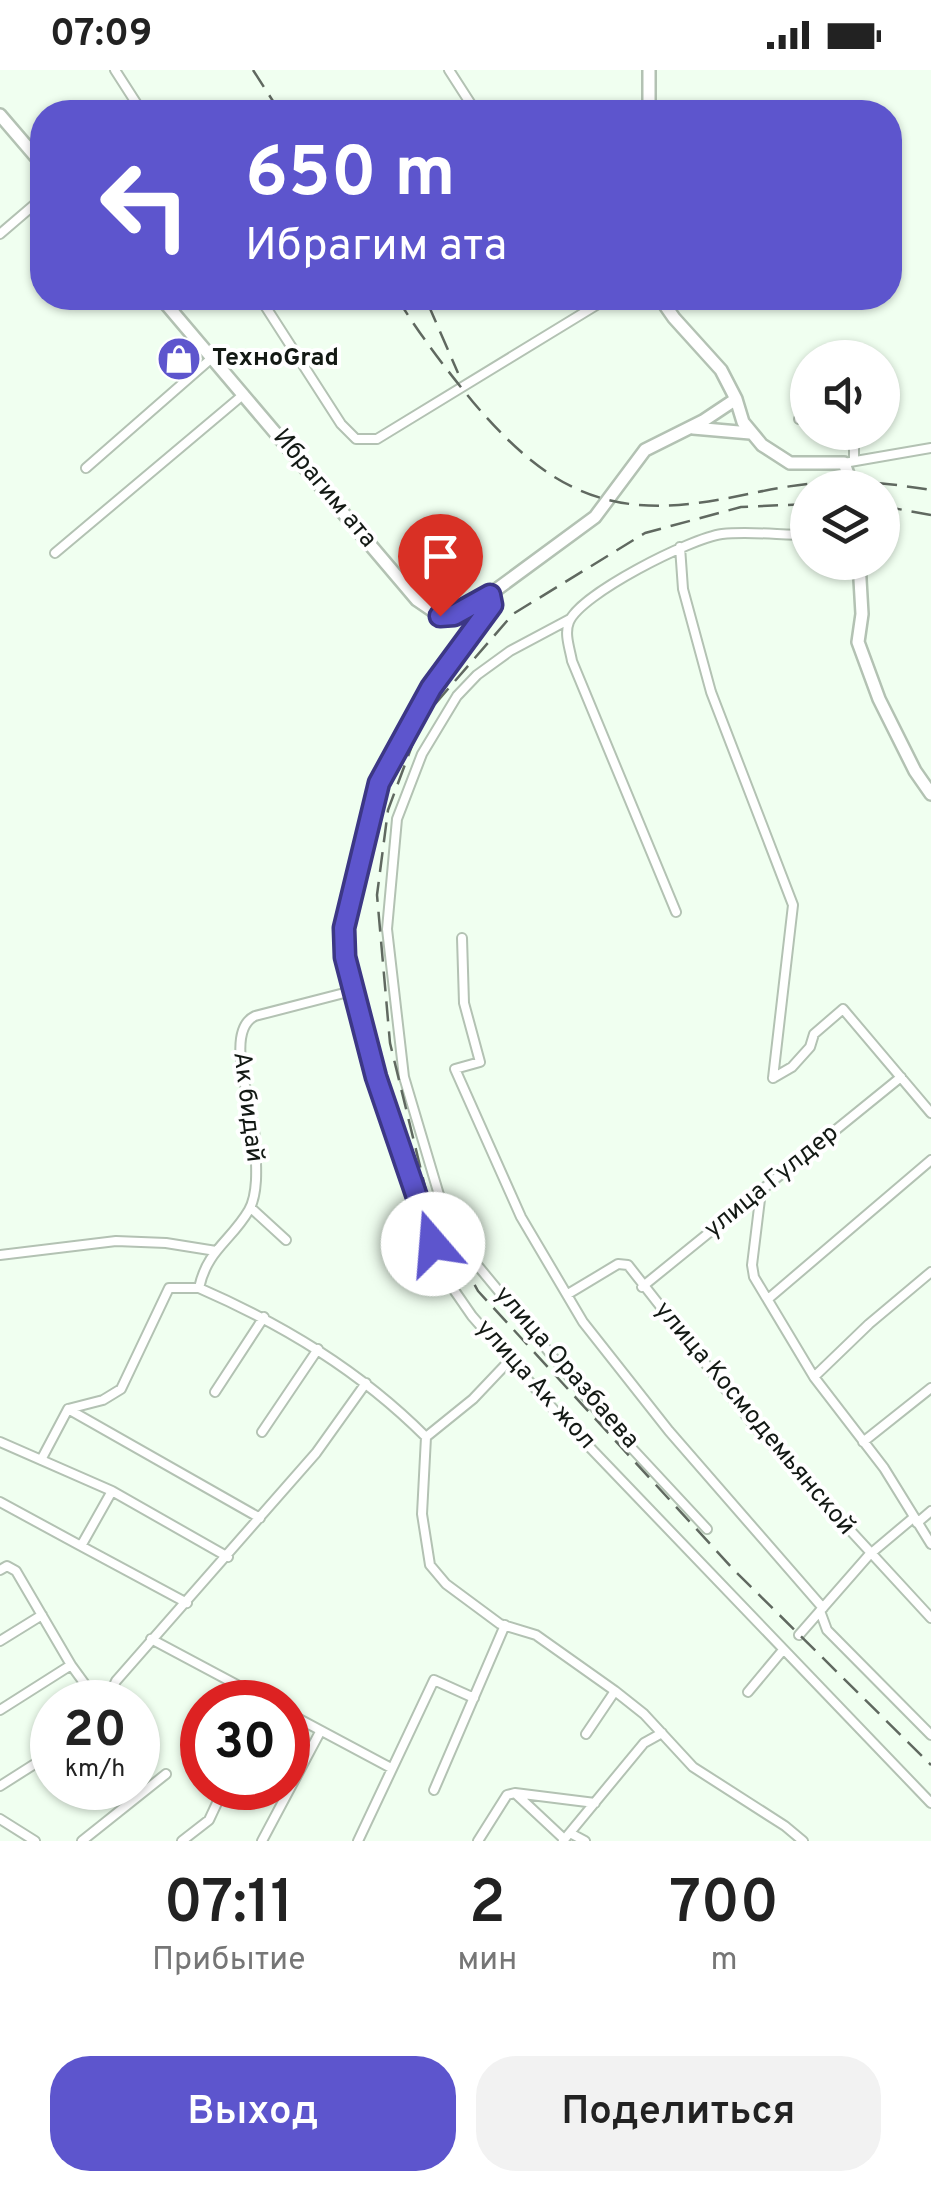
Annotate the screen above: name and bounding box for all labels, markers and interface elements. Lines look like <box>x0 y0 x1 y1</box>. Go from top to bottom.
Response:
text: 07:09 <box>50 11 152 60</box>
text: 650 m <box>245 132 456 221</box>
icon: left <box>80 140 210 270</box>
text: Ибрагим ата <box>245 219 507 276</box>
shop icon: ТехноGrad <box>156 336 202 382</box>
map controls <box>790 340 900 580</box>
button: sound <box>790 340 900 450</box>
place label: ТехноGrad <box>212 343 339 375</box>
street label: Ибрагим ата <box>265 423 383 555</box>
button: layers <box>790 470 900 580</box>
pin <box>398 514 483 617</box>
icon: arrive <box>413 529 468 584</box>
street label: Ак бидай <box>224 1050 270 1164</box>
street label: улица Гулдер <box>698 1118 846 1246</box>
position arrow <box>381 1192 485 1296</box>
street label: улица Оразбаева <box>487 1280 645 1456</box>
street label: улица Космодемьянской <box>647 1295 861 1543</box>
street label: улица Ак жол <box>468 1313 602 1457</box>
speed limit sign: 30 <box>180 1680 310 1810</box>
text: 20 <box>63 1701 127 1764</box>
text: km/h <box>65 1754 125 1786</box>
text: 07:11 <box>164 1868 294 1944</box>
text: 2 <box>469 1868 506 1944</box>
text: 700 <box>669 1868 779 1944</box>
text: Прибытие <box>152 1941 306 1981</box>
text: мин <box>458 1941 517 1981</box>
text: m <box>711 1941 738 1981</box>
button: Выход <box>50 2056 456 2171</box>
button: Поделиться <box>476 2056 881 2171</box>

